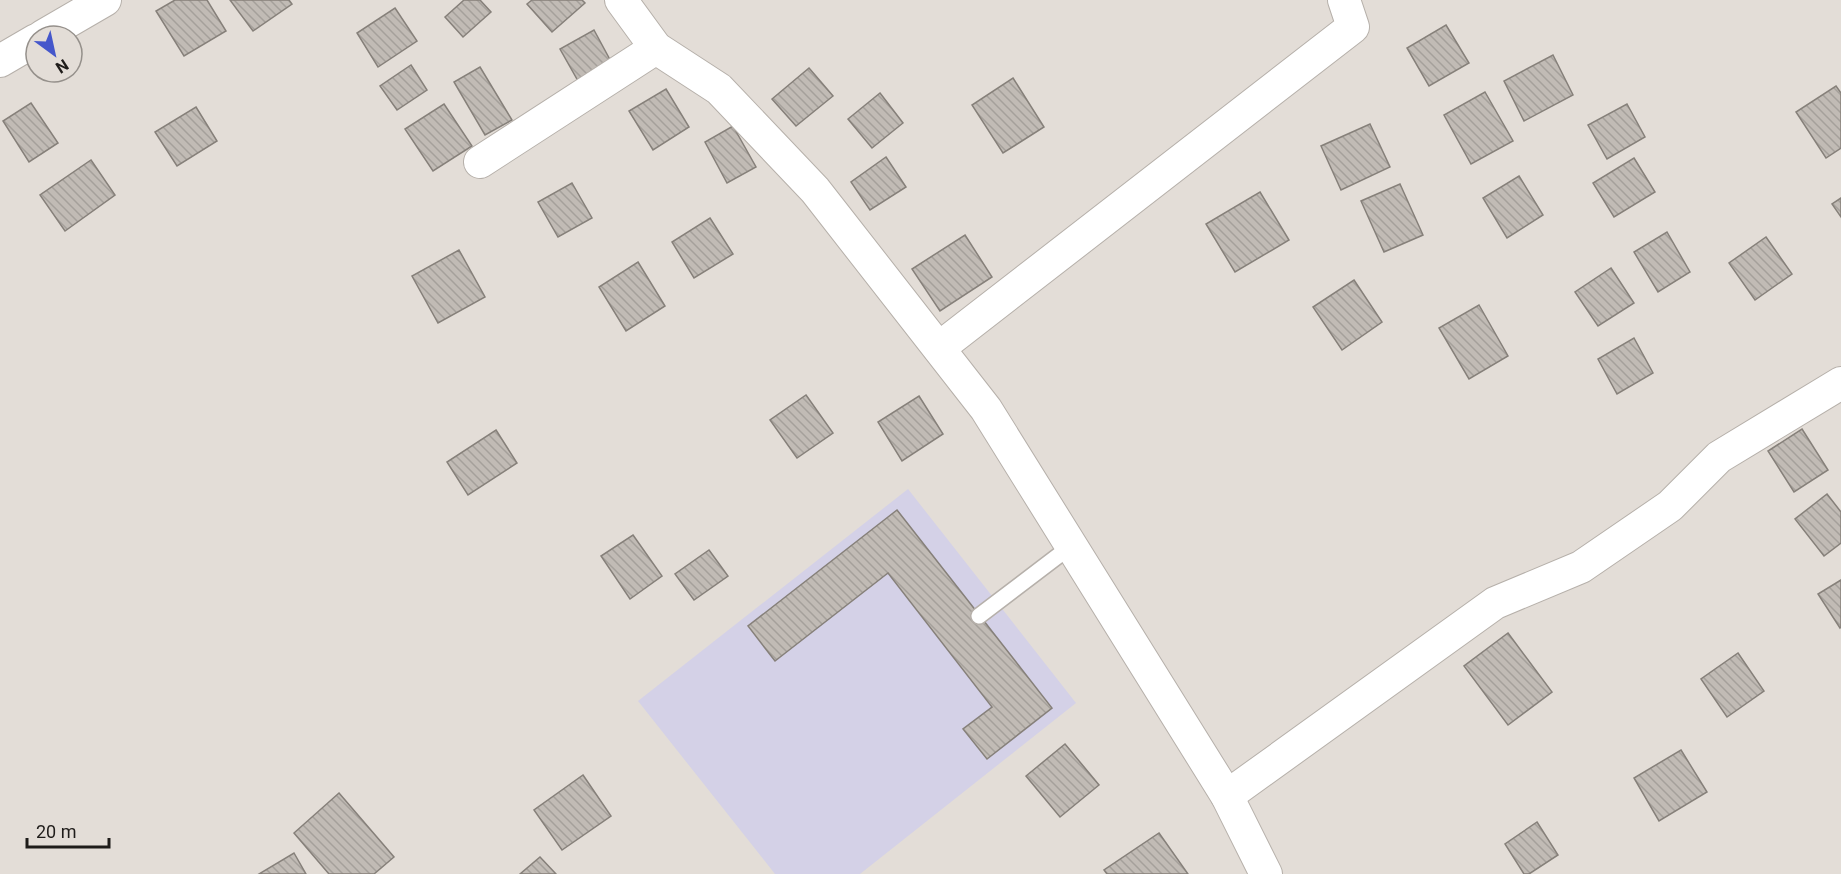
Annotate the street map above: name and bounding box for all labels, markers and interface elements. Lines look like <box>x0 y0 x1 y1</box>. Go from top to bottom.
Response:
north arrow <box>24 24 84 84</box>
text: N <box>52 55 72 77</box>
scale bar <box>27 811 110 849</box>
text: 20 m <box>36 821 76 842</box>

